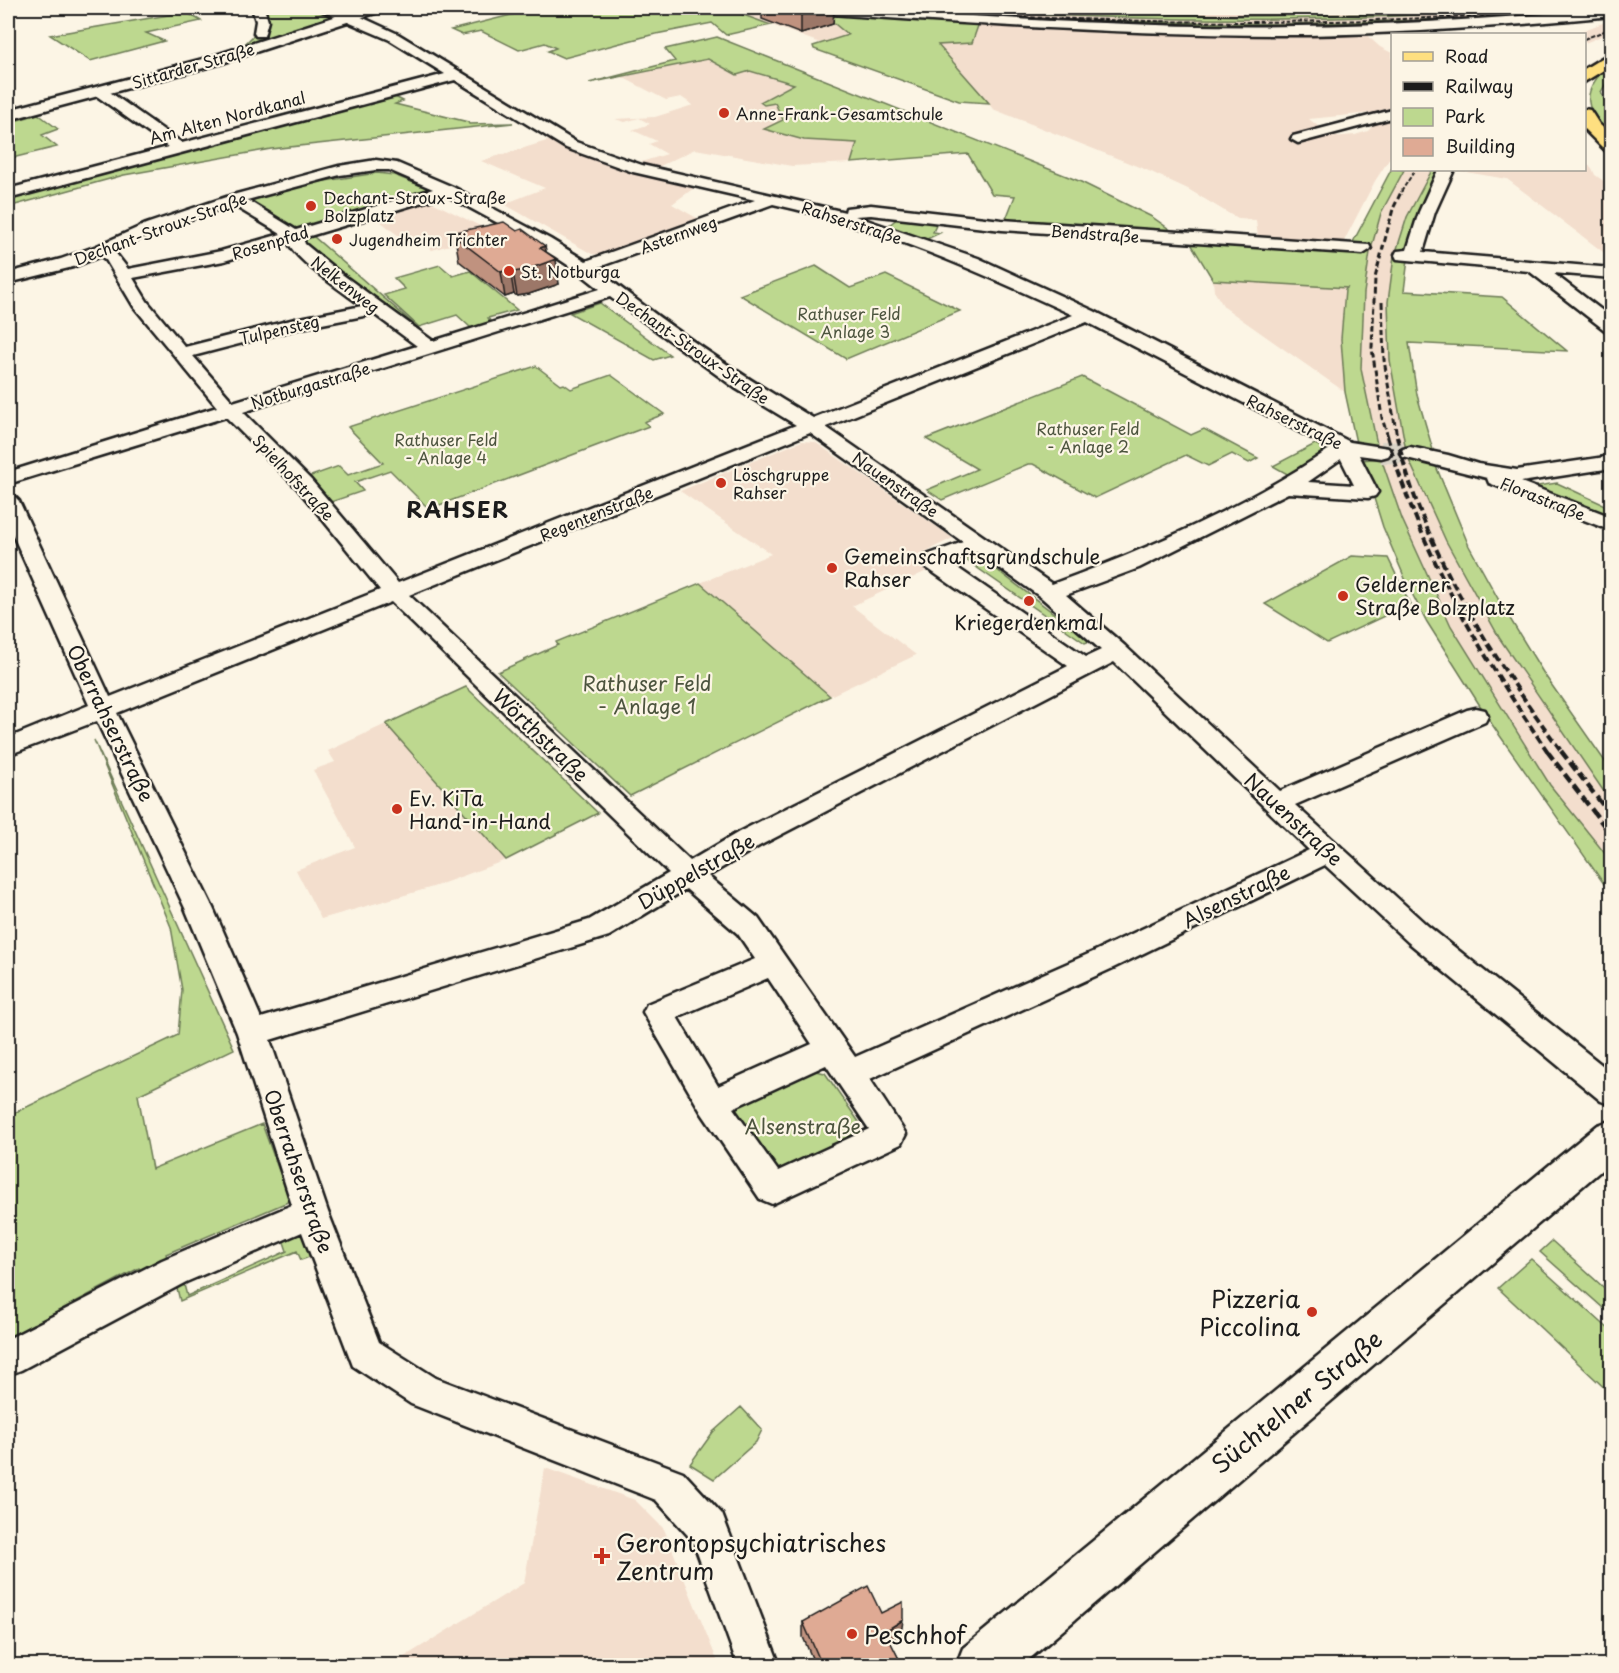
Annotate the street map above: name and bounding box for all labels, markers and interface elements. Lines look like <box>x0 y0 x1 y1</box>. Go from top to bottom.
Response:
legend <box>1391 33 1586 171</box>
street label: Sittarder Straße <box>129 36 257 94</box>
text: Road <box>1445 42 1489 69</box>
text: Railway <box>1445 72 1513 99</box>
street label: Am Alten Nordkanal <box>146 85 308 149</box>
place label: Anne-Frank-Gesamtschule <box>736 101 944 125</box>
text: Park <box>1445 102 1485 129</box>
marker: Anne-Frank-Gesamtschule <box>717 106 731 120</box>
text: Building <box>1445 132 1515 159</box>
street label: Dechant-Stroux-Straße <box>70 185 250 271</box>
place label: Dechant-Stroux-Straße Bolzplatz <box>323 185 506 227</box>
street label: Rahserstraße <box>799 194 905 250</box>
marker: Dechant-Stroux-Straße Bolzplatz <box>304 199 318 213</box>
street label: Asternweg <box>636 209 720 259</box>
street label: Bendstraße <box>1050 218 1140 248</box>
street label: Rosenpfad <box>229 219 311 265</box>
place label: Jugendheim Trichter <box>349 227 508 251</box>
marker: Jugendheim Trichter <box>330 232 344 246</box>
street label: Nelkenweg <box>307 249 385 319</box>
place label: St. Notburga <box>521 259 620 283</box>
marker: St. Notburga <box>502 264 516 278</box>
street label: Dechant-Stroux-Straße <box>611 285 775 409</box>
park label: Rathuser Feld - Anlage 3 <box>797 301 901 343</box>
street label: Tulpensteg <box>237 308 321 350</box>
street label: Notburgastraße <box>247 355 373 415</box>
street label: Rahserstraße <box>1243 387 1347 455</box>
park label: Rathuser Feld - Anlage 2 <box>1036 416 1140 458</box>
park label: Rathuser Feld - Anlage 4 <box>394 427 498 469</box>
street label: Spielhofstraße <box>248 428 340 526</box>
street label: Nauenstraße <box>848 446 944 522</box>
place label: Löschgruppe Rahser <box>733 462 829 504</box>
street label: Florastraße <box>1497 470 1589 526</box>
marker: Löschgruppe Rahser <box>714 476 728 490</box>
street label: Regentenstraße <box>536 479 656 547</box>
district label: RAHSER <box>406 492 510 525</box>
place label: Gemeinschaftsgrundschule Rahser <box>844 541 1100 594</box>
marker: Gemeinschaftsgrundschule Rahser <box>825 561 839 575</box>
place label: Gelderner Straße Bolzplatz <box>1355 569 1515 622</box>
marker: Gelderner Straße Bolzplatz <box>1336 589 1350 603</box>
marker: Kriegerdenkmal <box>1022 594 1036 608</box>
place label: Kriegerdenkmal <box>954 607 1104 637</box>
street label: Oberrahserstraße <box>60 639 162 807</box>
park label: Rathuser Feld - Anlage 1 <box>582 668 712 721</box>
street label: Wörthstraße <box>486 682 596 788</box>
street label: Nauenstraße <box>1238 765 1350 873</box>
place label: Ev. KiTa Hand-in-Hand <box>409 783 551 836</box>
marker: Ev. KiTa Hand-in-Hand <box>390 802 404 816</box>
street label: Düppelstraße <box>632 825 760 917</box>
street label: Alsenstraße <box>1177 857 1295 935</box>
street label: Oberrahserstraße <box>257 1085 341 1257</box>
park label: Alsenstraße <box>745 1111 861 1141</box>
place label: Pizzeria Piccolina <box>1199 1280 1300 1344</box>
marker: Pizzeria Piccolina <box>1305 1305 1319 1319</box>
street label: Süchtelner Straße <box>1203 1321 1389 1481</box>
place label: Gerontopsychiatrisches Zentrum <box>616 1524 886 1588</box>
marker: Gerontopsychiatrisches Zentrum <box>593 1547 611 1565</box>
place label: Peschhof <box>864 1616 967 1652</box>
marker: Peschhof <box>845 1627 859 1641</box>

